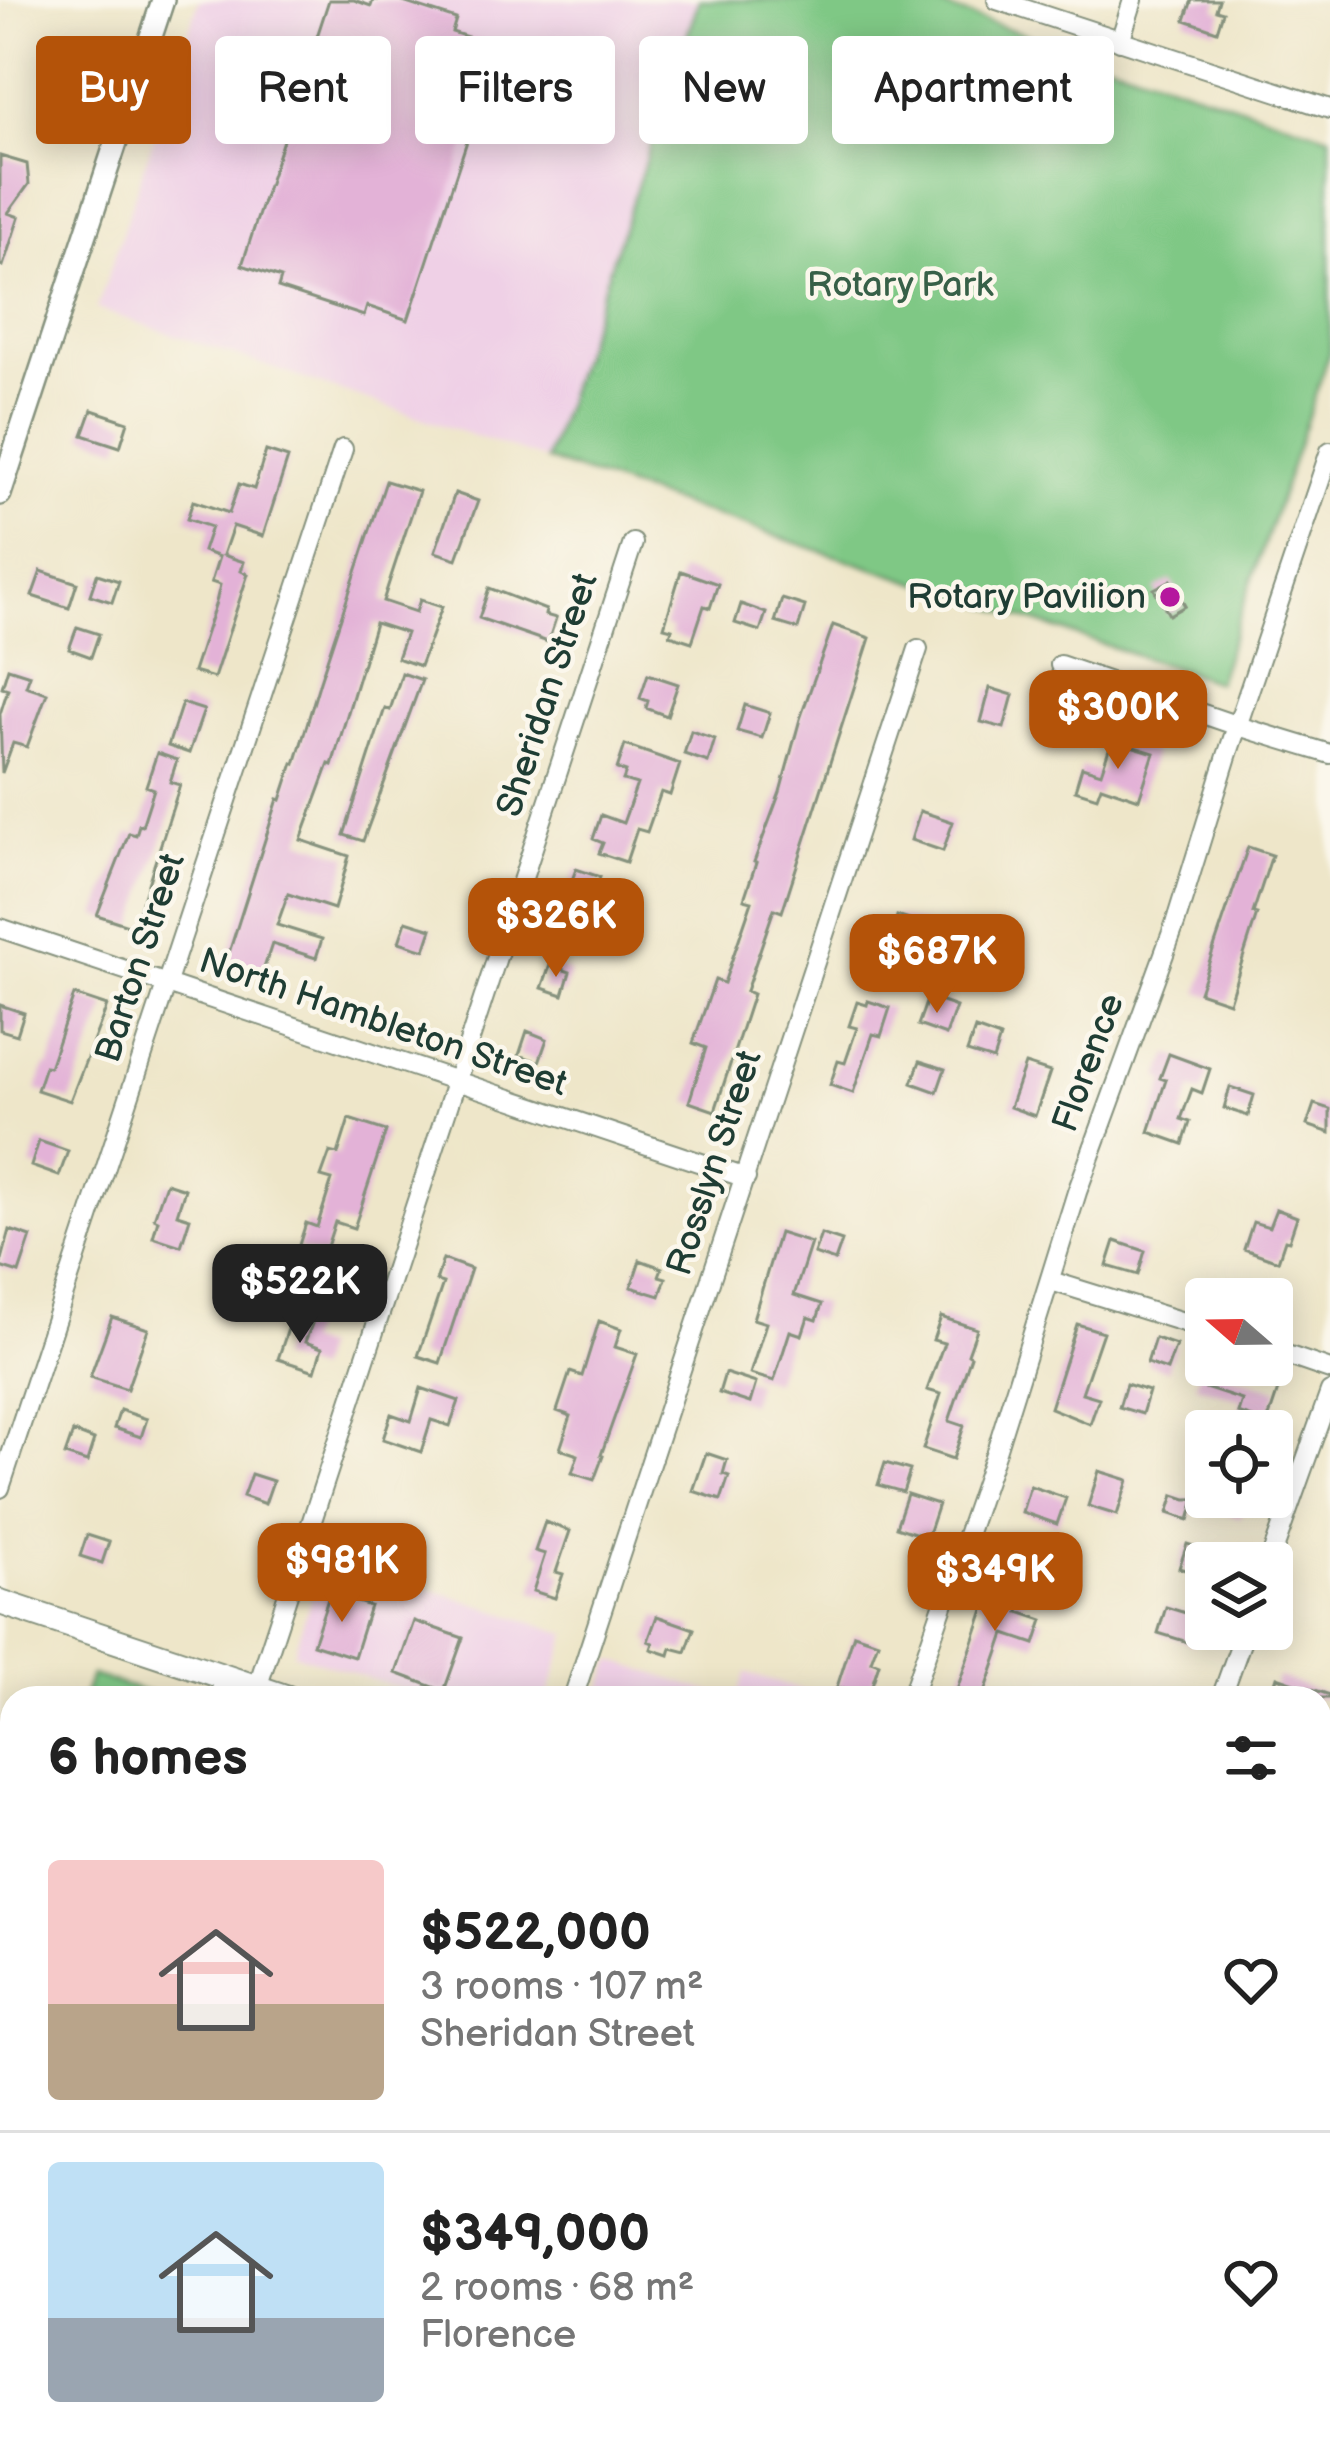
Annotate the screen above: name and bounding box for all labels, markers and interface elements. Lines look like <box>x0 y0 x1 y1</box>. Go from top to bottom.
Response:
chip: Buy <box>36 36 191 144</box>
chip: Rent <box>215 36 391 144</box>
chip: Filters <box>415 36 615 144</box>
chip: New <box>639 36 808 144</box>
chip: Apartment <box>832 36 1114 144</box>
park label: Rotary Park <box>807 264 994 307</box>
street label: Sheridan Street <box>488 568 608 822</box>
place label: Rotary Pavilion <box>907 576 1146 619</box>
marker: Rotary Pavilion <box>1157 584 1183 610</box>
pin: $300K <box>1034 670 1202 772</box>
text: $300K <box>1056 685 1180 732</box>
street label: Barton Street <box>87 848 195 1068</box>
pin: $326K <box>472 878 640 980</box>
text: $326K <box>495 893 617 940</box>
pin: $687K <box>853 914 1021 1016</box>
text: $687K <box>877 929 997 976</box>
street label: North Hambleton Street <box>193 940 573 1106</box>
street label: Florence <box>1044 988 1134 1138</box>
street label: Rosslyn Street <box>658 1045 772 1281</box>
pin: $522K <box>216 1244 384 1346</box>
text: $522K <box>239 1259 361 1306</box>
north arrow <box>1185 1278 1293 1386</box>
map controls <box>1185 1278 1293 1650</box>
button: locate <box>1185 1410 1293 1518</box>
pin: $981K <box>258 1523 426 1625</box>
pin: $349K <box>911 1532 1079 1634</box>
text: $981K <box>285 1538 399 1585</box>
button: layers <box>1185 1542 1293 1650</box>
text: $349K <box>935 1547 1055 1594</box>
icon: filters <box>1218 1725 1284 1791</box>
text: 6 homes <box>48 1728 248 1789</box>
text: $522,000 <box>420 1903 651 1964</box>
icon: home <box>144 1908 288 2052</box>
icon: heart <box>1218 1947 1284 2013</box>
text: 3 rooms · 107 m² <box>420 1964 704 2011</box>
text: Sheridan Street <box>420 2011 695 2058</box>
text: $349,000 <box>420 2204 650 2265</box>
icon: home <box>144 2210 288 2354</box>
icon: heart <box>1218 2249 1284 2315</box>
text: 2 rooms · 68 m² <box>420 2265 694 2312</box>
text: Florence <box>420 2312 576 2359</box>

